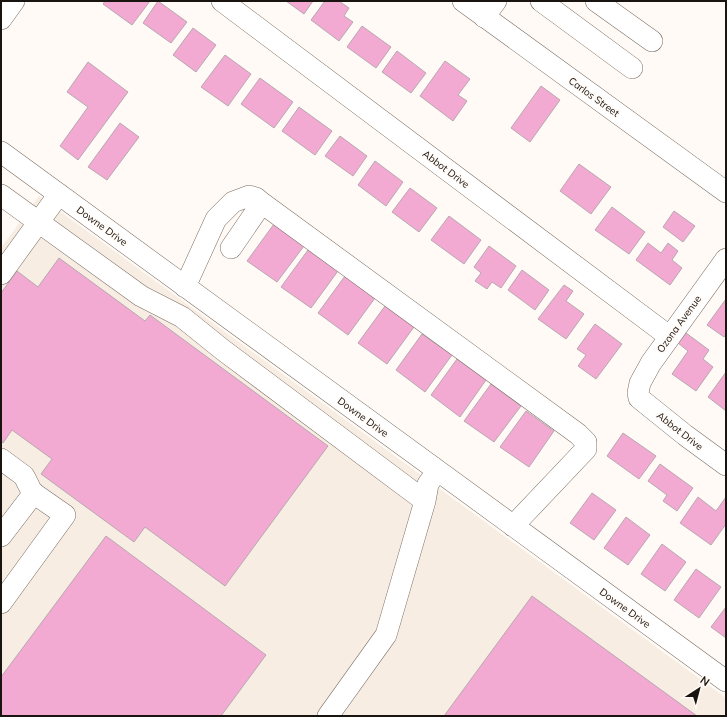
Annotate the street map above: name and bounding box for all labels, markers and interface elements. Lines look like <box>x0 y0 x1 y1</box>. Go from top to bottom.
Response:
street label: Carlos Street <box>566 74 622 120</box>
street label: Abbot Drive <box>420 147 472 191</box>
street label: Downe Drive <box>74 203 130 249</box>
street label: Ozona Avenue <box>654 293 704 355</box>
street label: Downe Drive <box>335 394 391 440</box>
street label: Abbot Drive <box>654 409 706 453</box>
street label: Downe Drive <box>597 585 653 631</box>
north arrow <box>679 669 719 709</box>
text: N <box>697 673 712 689</box>

